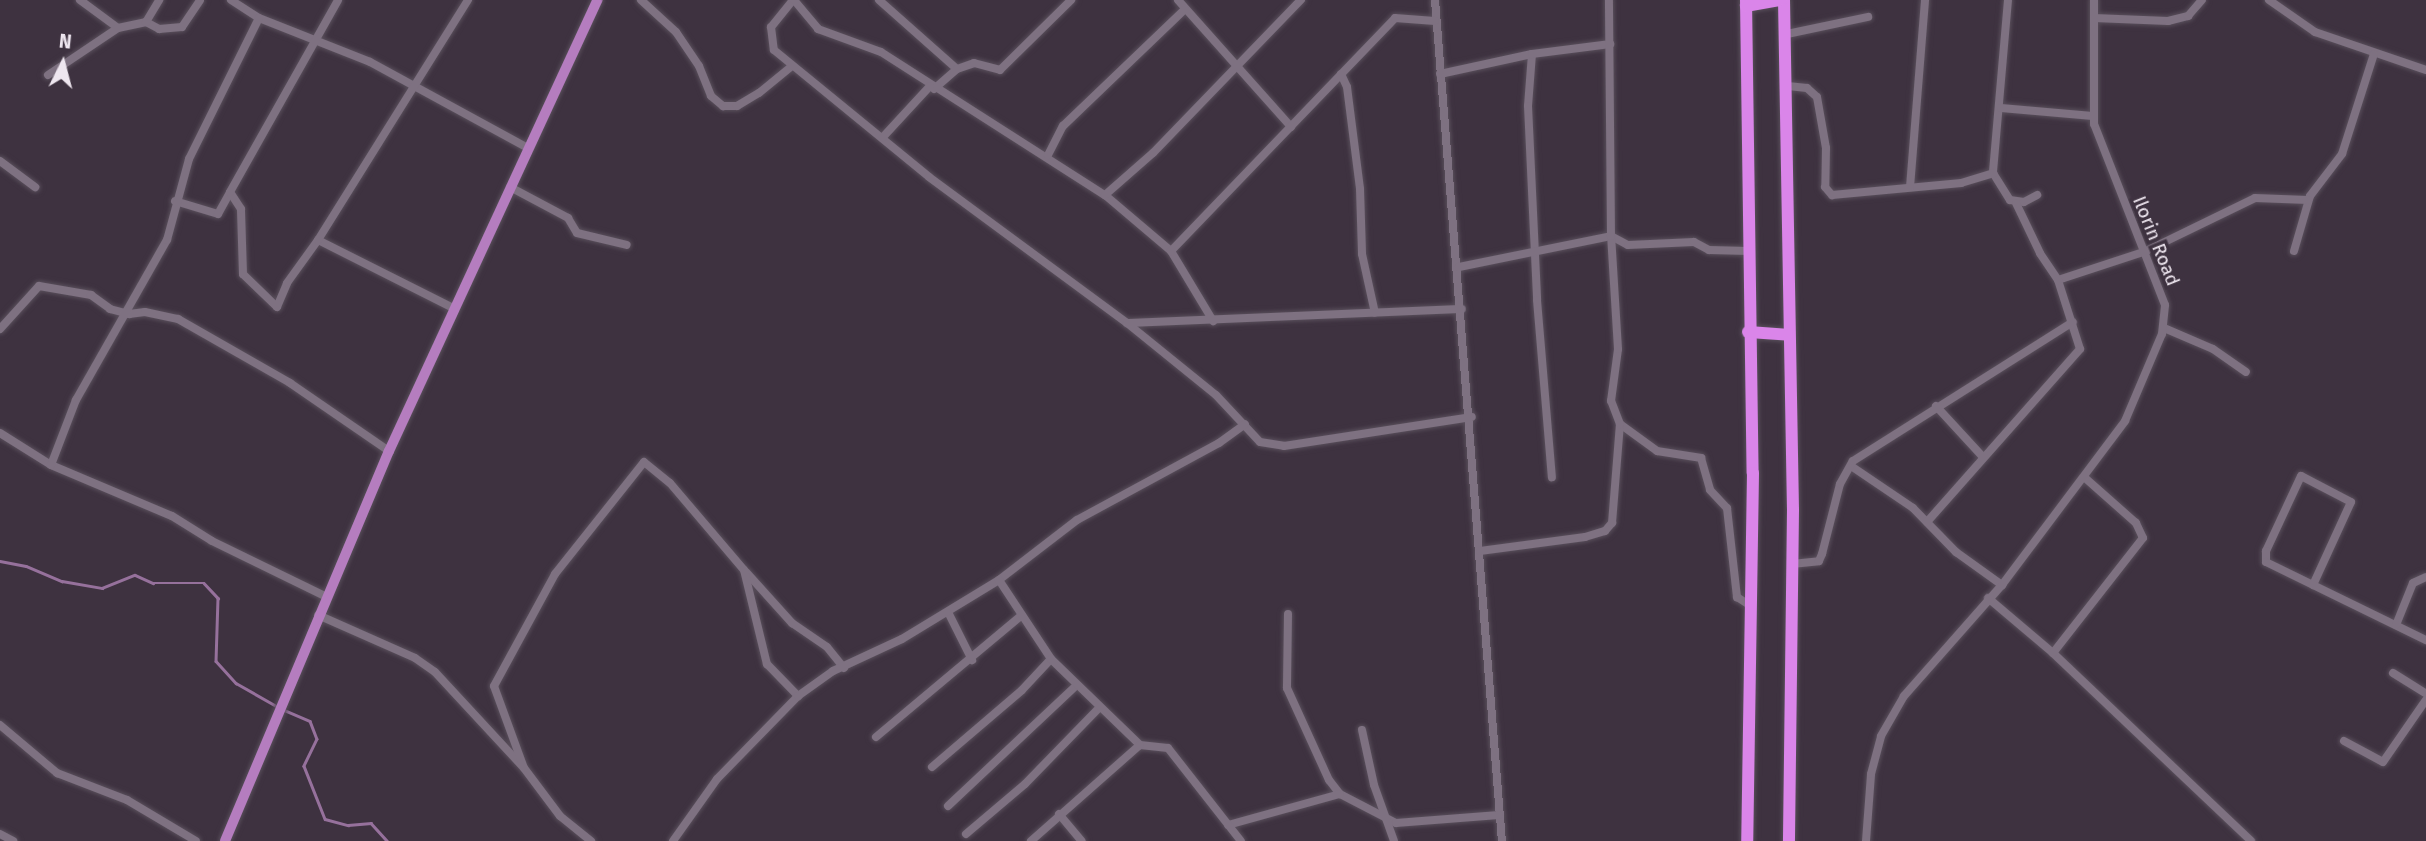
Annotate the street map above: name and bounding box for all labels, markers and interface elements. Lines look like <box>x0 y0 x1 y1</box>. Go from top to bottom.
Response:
north arrow <box>28 28 98 98</box>
text: N <box>58 30 73 54</box>
street label: Ilorin Road <box>2128 193 2184 289</box>

